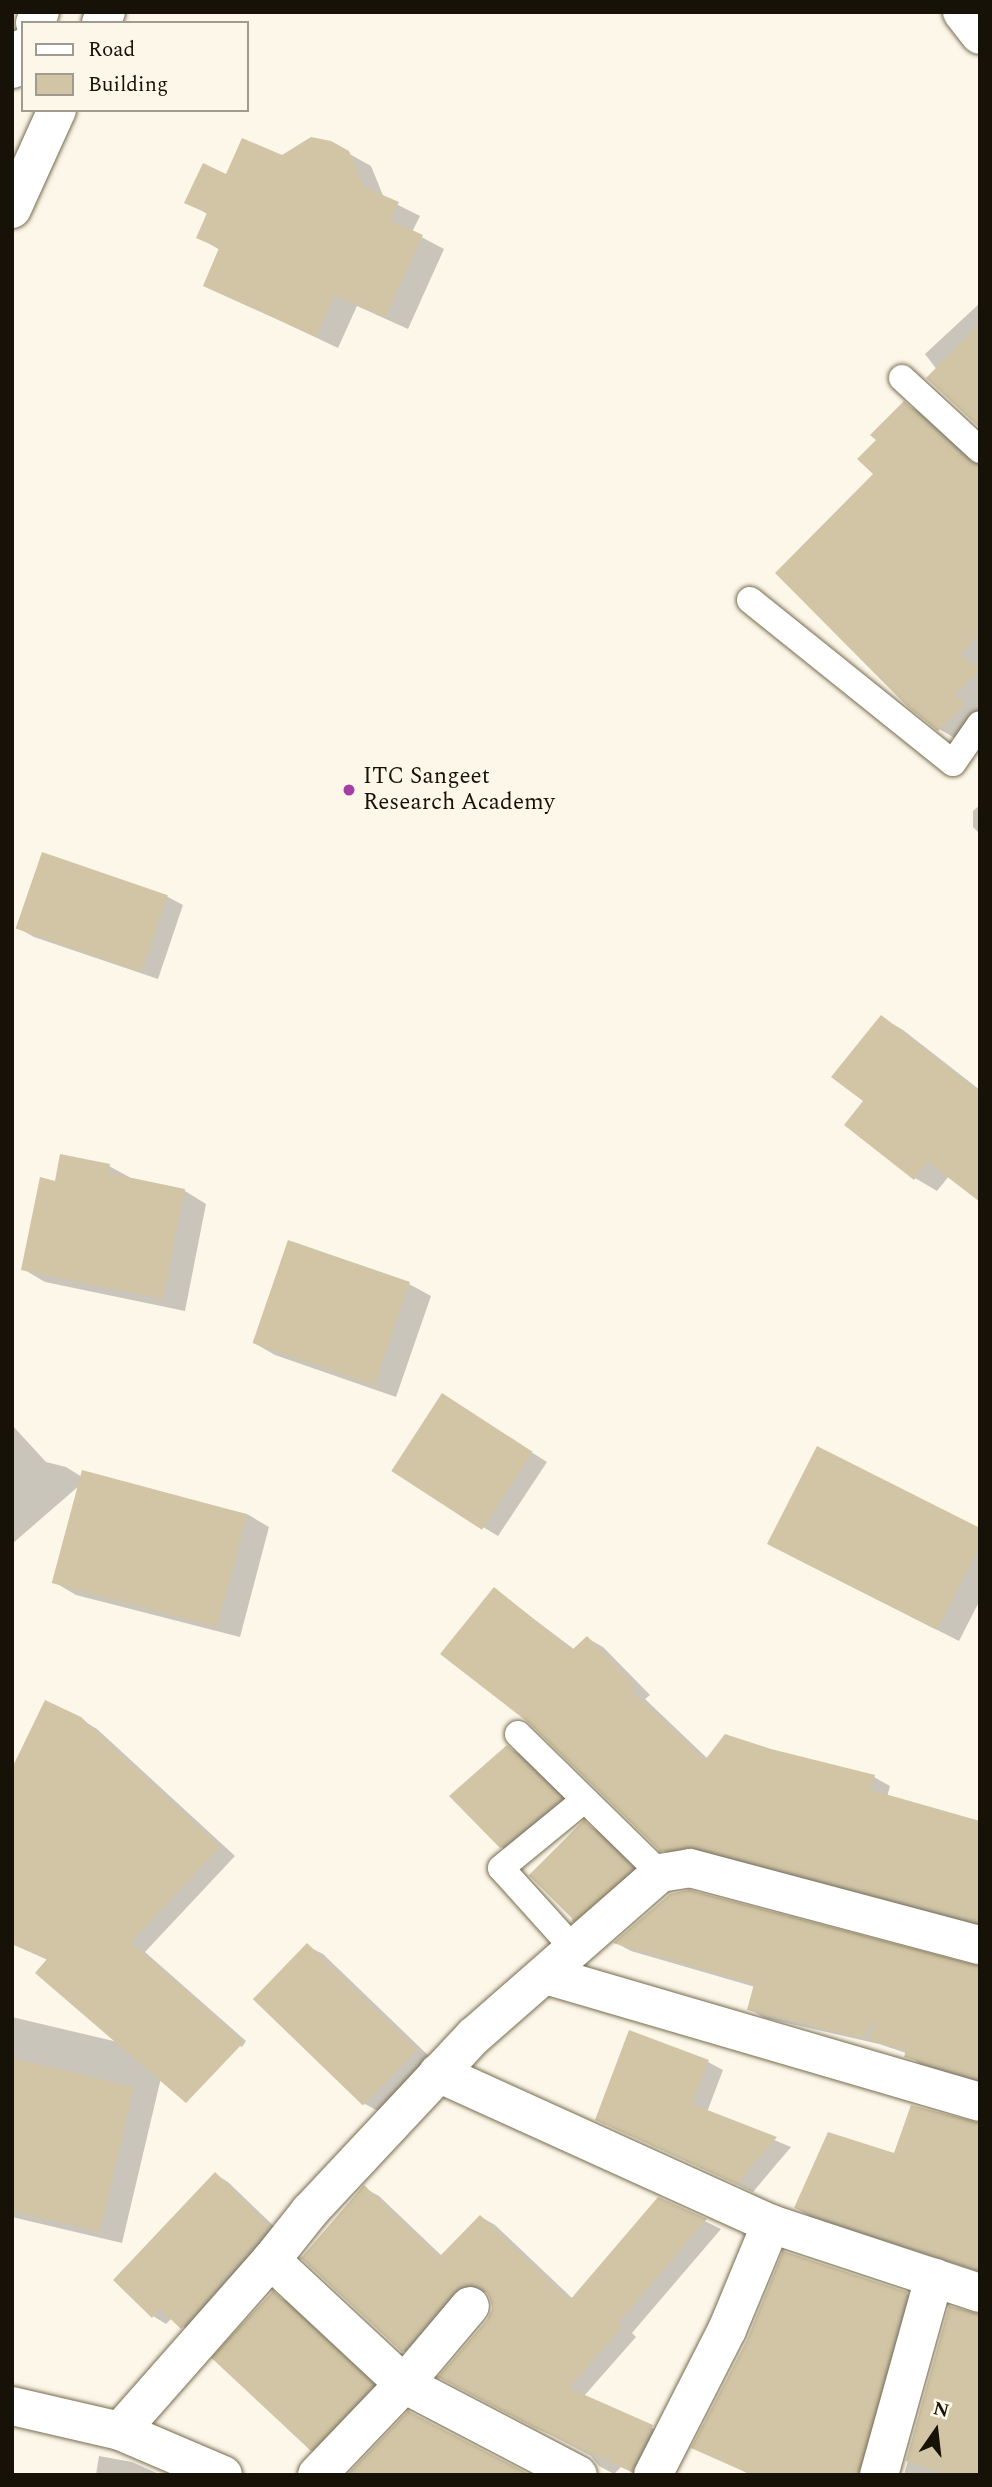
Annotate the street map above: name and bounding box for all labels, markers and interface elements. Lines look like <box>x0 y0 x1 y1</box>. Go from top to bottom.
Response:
legend <box>21 21 248 112</box>
text: Road <box>88 34 135 66</box>
text: Building <box>88 69 168 101</box>
place label: ITC Sangeet Research Academy <box>363 763 555 817</box>
marker: ITC Sangeet Research Academy <box>341 782 357 798</box>
text: N <box>930 2394 952 2426</box>
north arrow <box>901 2396 971 2466</box>

